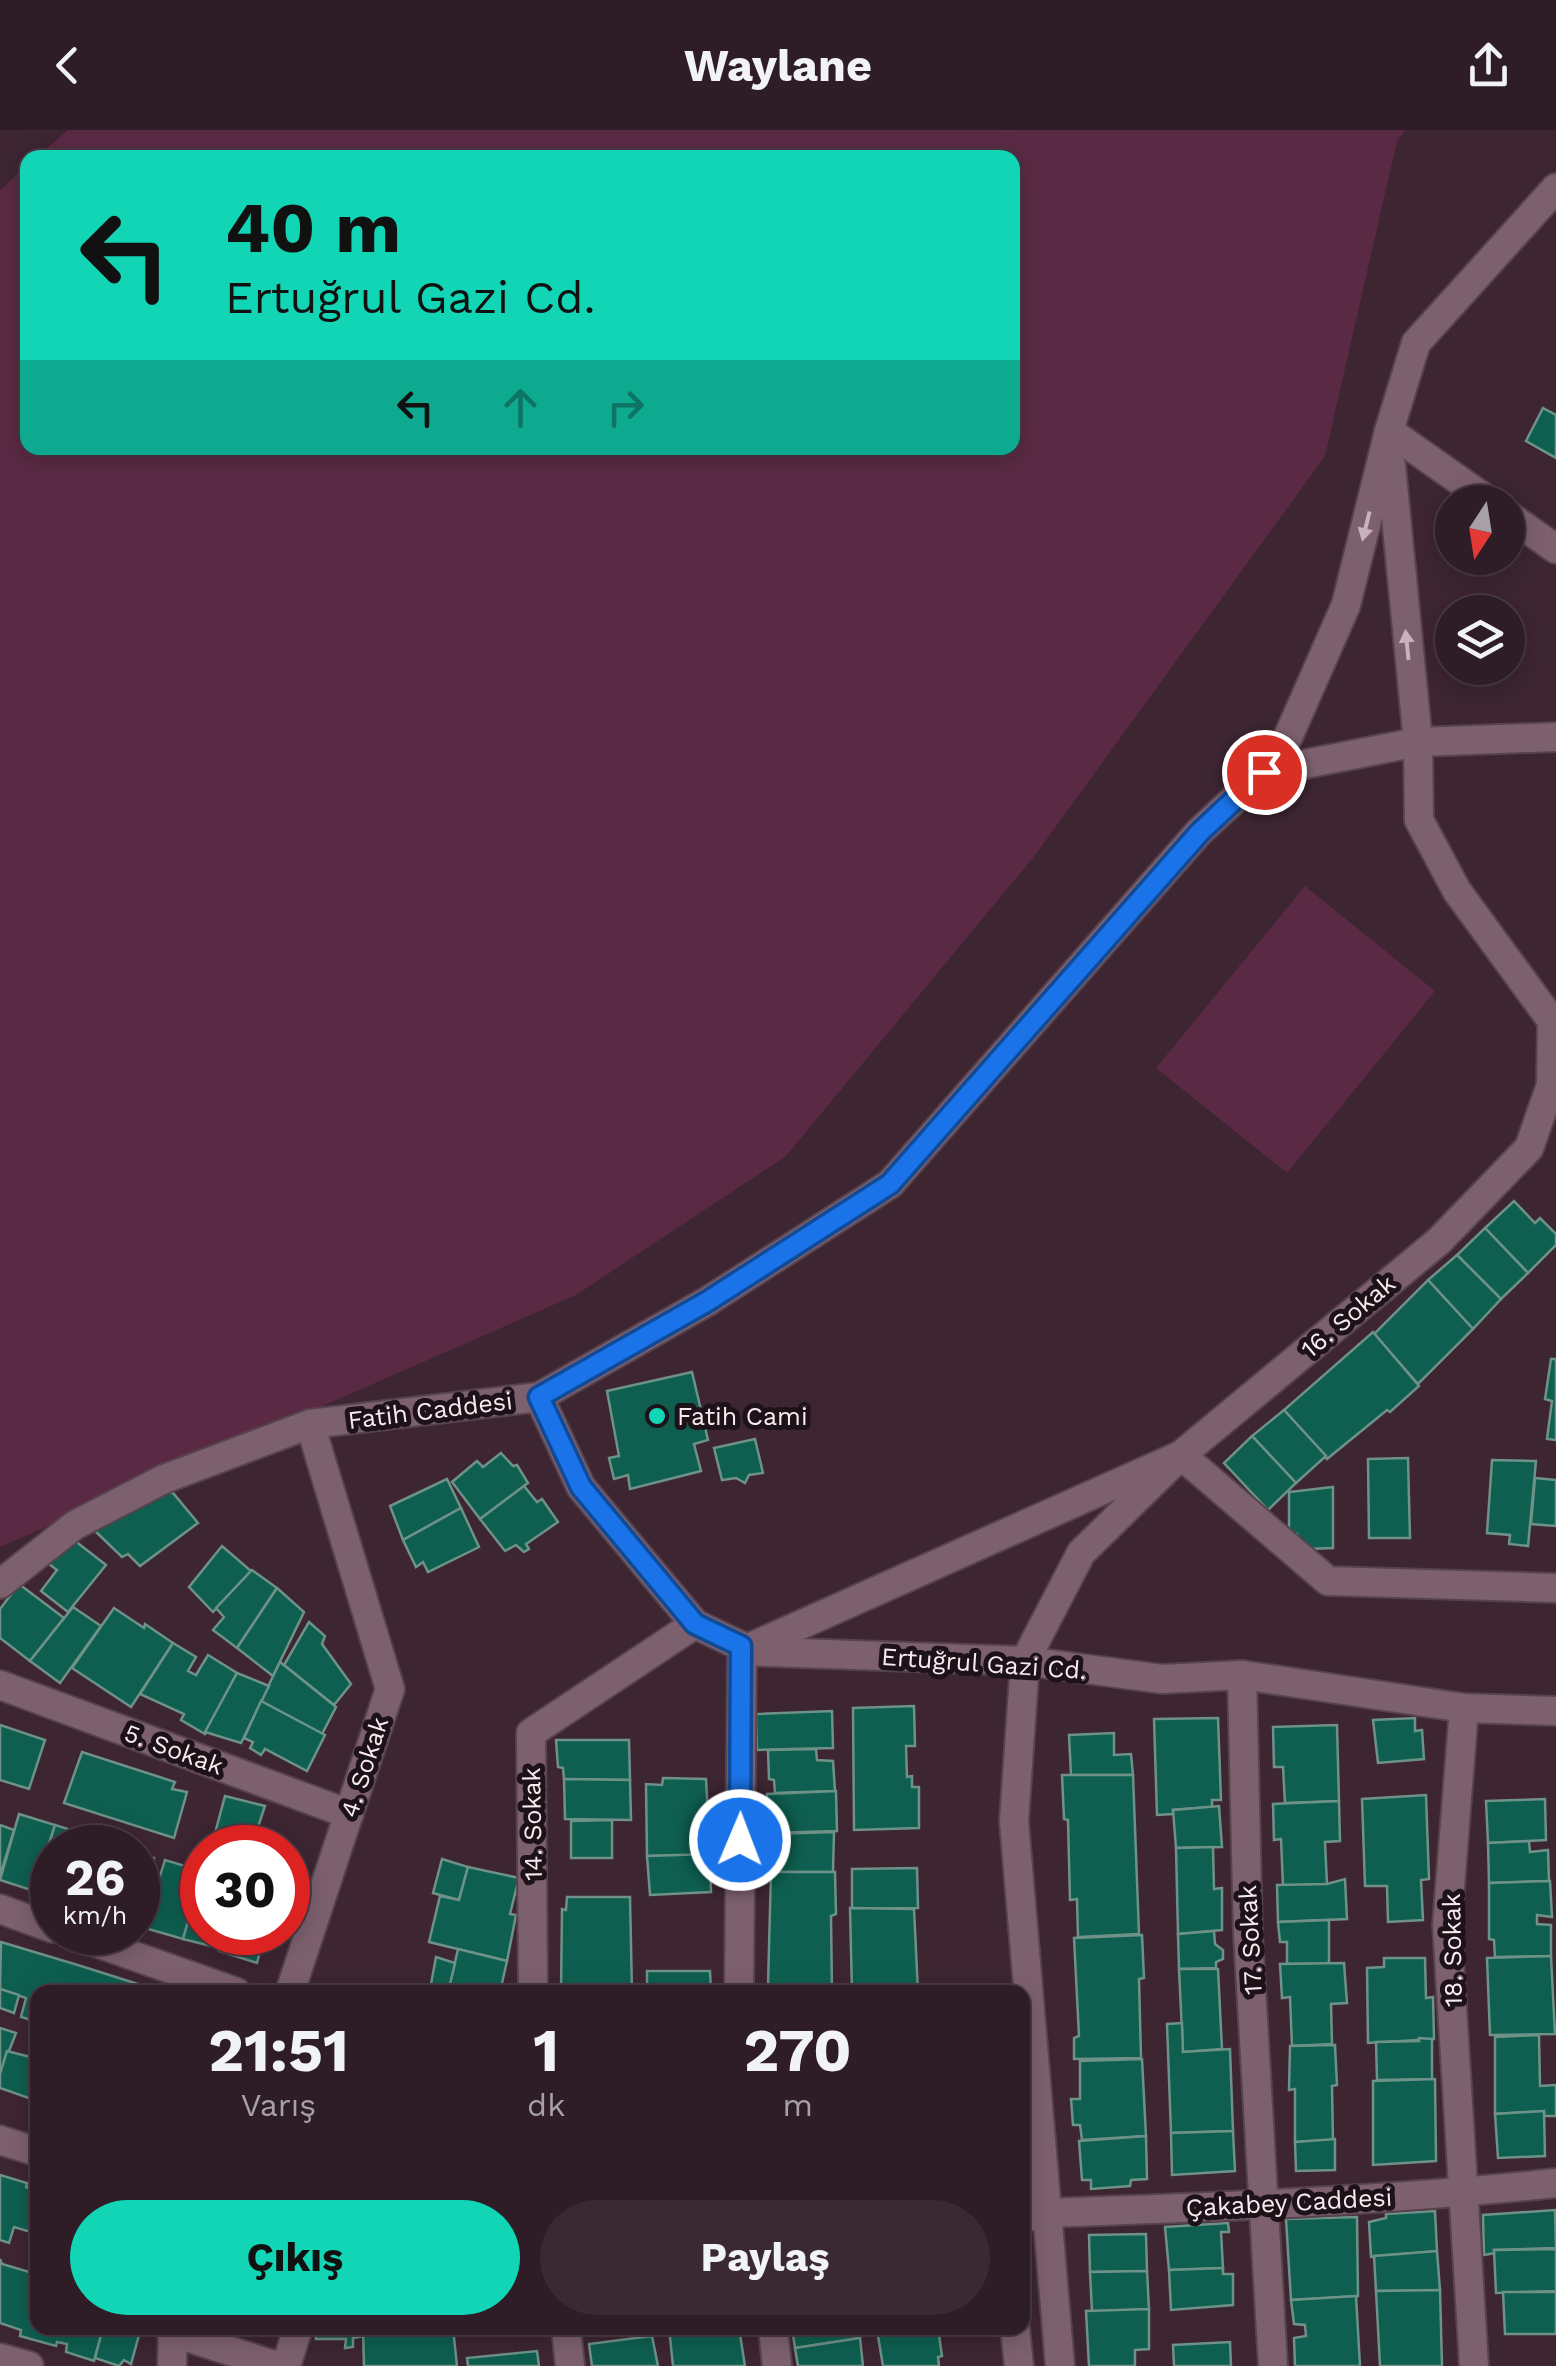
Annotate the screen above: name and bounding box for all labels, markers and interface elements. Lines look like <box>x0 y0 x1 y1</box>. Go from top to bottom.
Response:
icon: back <box>40 38 95 93</box>
icon: share <box>1461 38 1516 93</box>
text: Waylane <box>684 39 872 92</box>
text: 40 m <box>225 187 401 269</box>
icon: left <box>60 190 190 320</box>
text: Ertuğrul Gazi Cd. <box>225 271 595 324</box>
icon: left <box>388 380 443 435</box>
icon: ahead <box>493 380 548 435</box>
icon: right <box>598 380 653 435</box>
north arrow <box>1435 485 1525 575</box>
map controls <box>1435 485 1525 685</box>
one-way arrow <box>1358 511 1373 542</box>
button: layers <box>1435 595 1525 685</box>
one-way arrow <box>1399 629 1415 661</box>
pin <box>1222 730 1307 815</box>
icon: arrive <box>1237 745 1292 800</box>
street label: 16. Sokak <box>1296 1269 1401 1364</box>
street label: Fatih Caddesi <box>346 1386 514 1435</box>
place label: Fatih Cami <box>677 1402 808 1431</box>
marker: Fatih Cami <box>646 1405 668 1427</box>
street label: Ertuğrul Gazi Cd. <box>880 1642 1088 1685</box>
street label: 4. Sokak <box>335 1713 394 1821</box>
street label: 5. Sokak <box>120 1718 227 1781</box>
street label: 14. Sokak <box>517 1767 548 1881</box>
position arrow <box>688 1788 792 1892</box>
speed limit sign: 30 <box>180 1825 310 1955</box>
text: 26 <box>65 1848 125 1907</box>
street label: 17. Sokak <box>1233 1884 1268 1996</box>
street label: 18. Sokak <box>1437 1893 1468 2007</box>
text: km/h <box>63 1901 127 1930</box>
text: 21:51 <box>208 2015 349 2086</box>
text: 1 <box>533 2015 559 2086</box>
text: 270 <box>744 2015 852 2086</box>
text: Varış <box>241 2086 316 2124</box>
text: dk <box>527 2086 565 2124</box>
text: m <box>782 2086 813 2124</box>
street label: Çakabey Caddesi <box>1185 2183 1393 2222</box>
button: Çıkış <box>70 2200 520 2315</box>
button: Paylaş <box>540 2200 990 2315</box>

